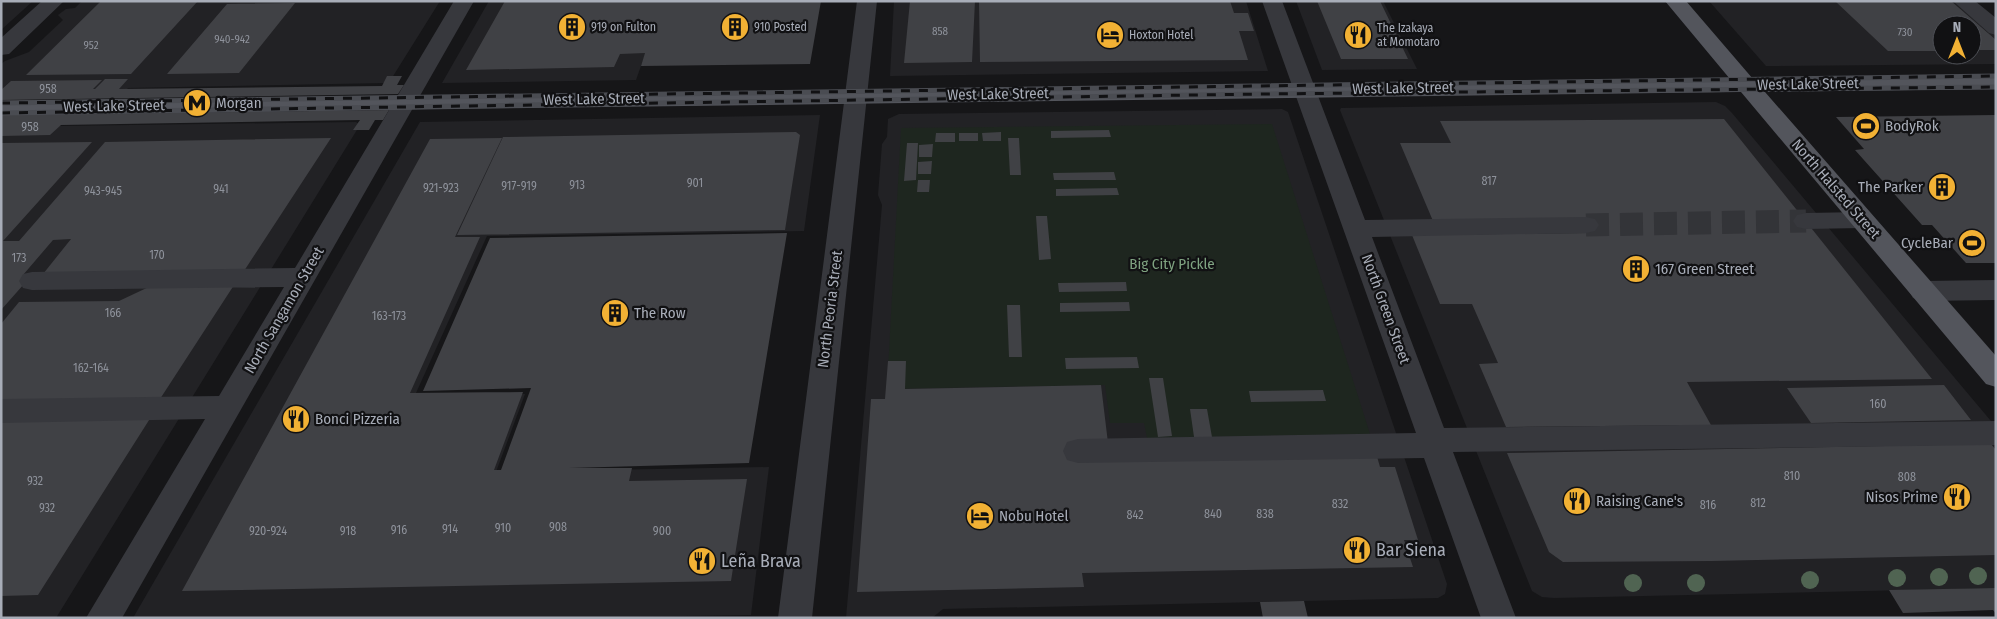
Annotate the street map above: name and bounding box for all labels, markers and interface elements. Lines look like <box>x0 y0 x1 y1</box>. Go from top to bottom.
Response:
building icon: 919 on Fulton <box>557 12 587 42</box>
building icon: 910 Posted <box>720 12 750 42</box>
north arrow <box>1932 15 1982 65</box>
text: N <box>1953 19 1961 36</box>
place label: 919 on Fulton <box>591 20 656 34</box>
place label: 910 Posted <box>754 20 807 34</box>
hotel icon: Hoxton Hotel <box>1095 20 1125 50</box>
restaurant icon: The Izakaya at Momotaro <box>1343 20 1373 50</box>
place label: The Izakaya at Momotaro <box>1377 21 1440 49</box>
house number: 858 <box>932 25 949 38</box>
house number: 730 <box>1897 26 1913 39</box>
place label: Hoxton Hotel <box>1129 28 1193 42</box>
house number: 940-942 <box>214 33 250 46</box>
house number: 952 <box>83 39 99 52</box>
street label: West Lake Street <box>1757 74 1859 94</box>
street label: West Lake Street <box>1352 78 1454 98</box>
house number: 958 <box>39 82 57 96</box>
street label: West Lake Street <box>947 84 1049 104</box>
metro station icon: Morgan <box>182 88 212 118</box>
street label: West Lake Street <box>543 89 645 109</box>
place label: Morgan <box>216 94 262 112</box>
street label: West Lake Street <box>63 96 165 116</box>
sports icon: BodyRok <box>1851 111 1881 141</box>
place label: BodyRok <box>1885 117 1939 135</box>
house number: 958 <box>21 120 39 134</box>
street label: North Halsted Street <box>1788 136 1884 242</box>
building icon: The Parker <box>1927 172 1957 202</box>
house number: 817 <box>1481 174 1497 188</box>
house number: 901 <box>687 176 703 190</box>
house number: 913 <box>569 178 585 192</box>
place label: The Parker <box>1858 178 1924 196</box>
house number: 917-919 <box>501 179 537 193</box>
house number: 921-923 <box>423 181 459 195</box>
house number: 941 <box>213 182 229 196</box>
house number: 943-945 <box>84 184 123 198</box>
sports icon: CycleBar <box>1957 228 1987 258</box>
place label: CycleBar <box>1901 234 1954 252</box>
street label: North Sangamon Street <box>240 243 328 376</box>
house number: 170 <box>149 248 165 262</box>
street label: North Peoria Street <box>814 249 846 369</box>
house number: 173 <box>12 251 26 265</box>
street label: North Green Street <box>1358 252 1414 366</box>
building icon: 167 Green Street <box>1621 254 1651 284</box>
park label: Big City Pickle <box>1129 255 1215 273</box>
place label: 167 Green Street <box>1655 260 1754 278</box>
building icon: The Row <box>600 298 630 328</box>
place label: The Row <box>634 304 686 322</box>
house number: 166 <box>105 306 121 320</box>
house number: 163-173 <box>372 309 406 323</box>
house number: 162-164 <box>73 361 109 375</box>
house number: 160 <box>1870 397 1886 411</box>
restaurant icon: Bonci Pizzeria <box>281 404 311 434</box>
place label: Bonci Pizzeria <box>315 410 400 428</box>
house number: 810 <box>1784 469 1800 483</box>
house number: 808 <box>1898 470 1916 484</box>
house number: 932 <box>27 474 43 488</box>
restaurant icon: Nisos Prime <box>1942 482 1972 512</box>
restaurant icon: Raising Cane's <box>1562 486 1592 516</box>
place label: Nisos Prime <box>1865 488 1938 506</box>
place label: Raising Cane's <box>1596 492 1683 510</box>
house number: 812 <box>1750 496 1766 510</box>
house number: 832 <box>1332 497 1348 511</box>
house number: 816 <box>1700 498 1716 512</box>
house number: 932 <box>39 501 55 515</box>
hotel icon: Nobu Hotel <box>965 501 995 531</box>
place label: Nobu Hotel <box>999 507 1068 525</box>
house number: 840 <box>1204 507 1222 521</box>
house number: 838 <box>1256 507 1274 521</box>
house number: 842 <box>1127 508 1143 522</box>
house number: 908 <box>549 520 567 534</box>
house number: 910 <box>495 521 511 535</box>
house number: 914 <box>442 522 458 536</box>
house number: 916 <box>391 523 407 537</box>
house number: 920-924 <box>249 524 287 538</box>
house number: 918 <box>340 524 356 538</box>
house number: 900 <box>653 524 671 538</box>
restaurant icon: Bar Siena <box>1342 535 1372 565</box>
place label: Bar Siena <box>1376 539 1446 561</box>
restaurant icon: Leña Brava <box>687 546 717 576</box>
place label: Leña Brava <box>721 550 801 572</box>

